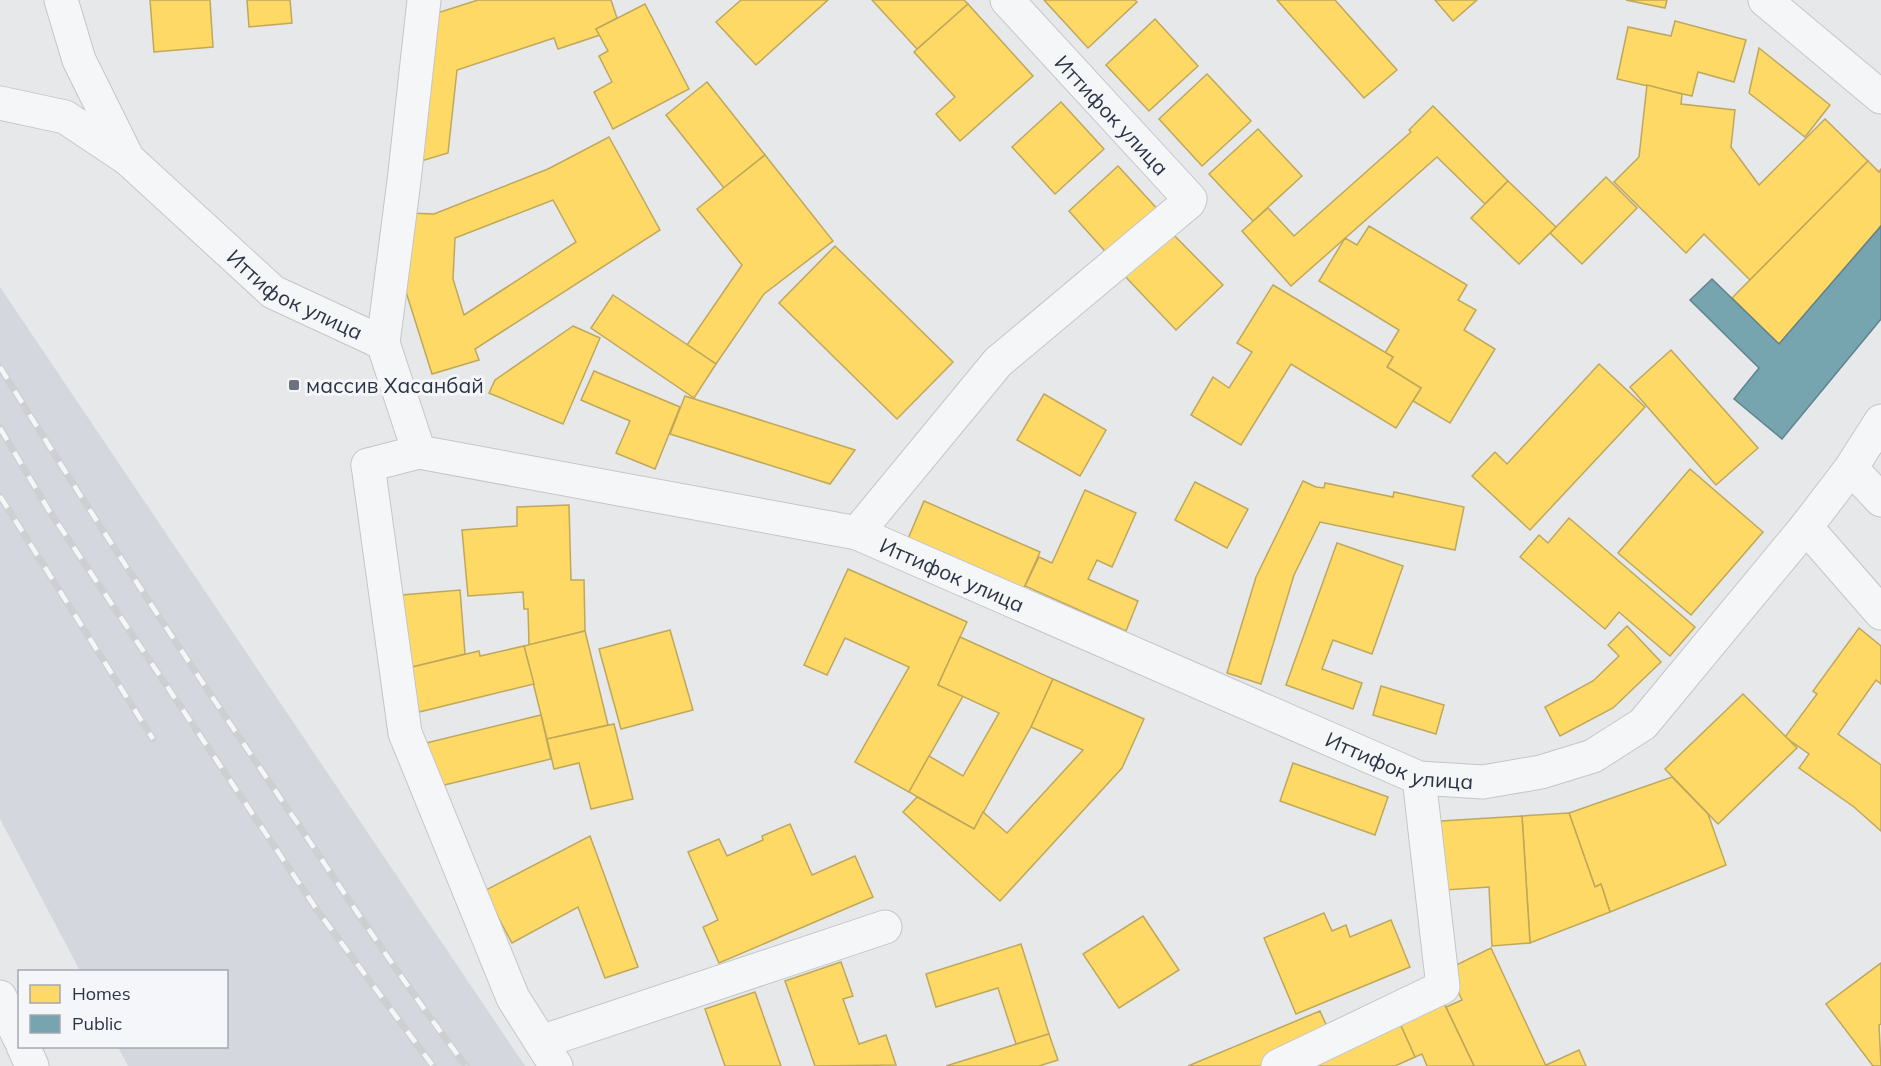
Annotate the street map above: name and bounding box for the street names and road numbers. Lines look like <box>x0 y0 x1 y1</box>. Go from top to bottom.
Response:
street label: Иттифок улица <box>1050 49 1174 181</box>
street label: Иттифок улица <box>222 244 367 345</box>
street label: Иттифок улица <box>876 532 1029 617</box>
street label: Иттифок улица <box>1322 726 1474 794</box>

